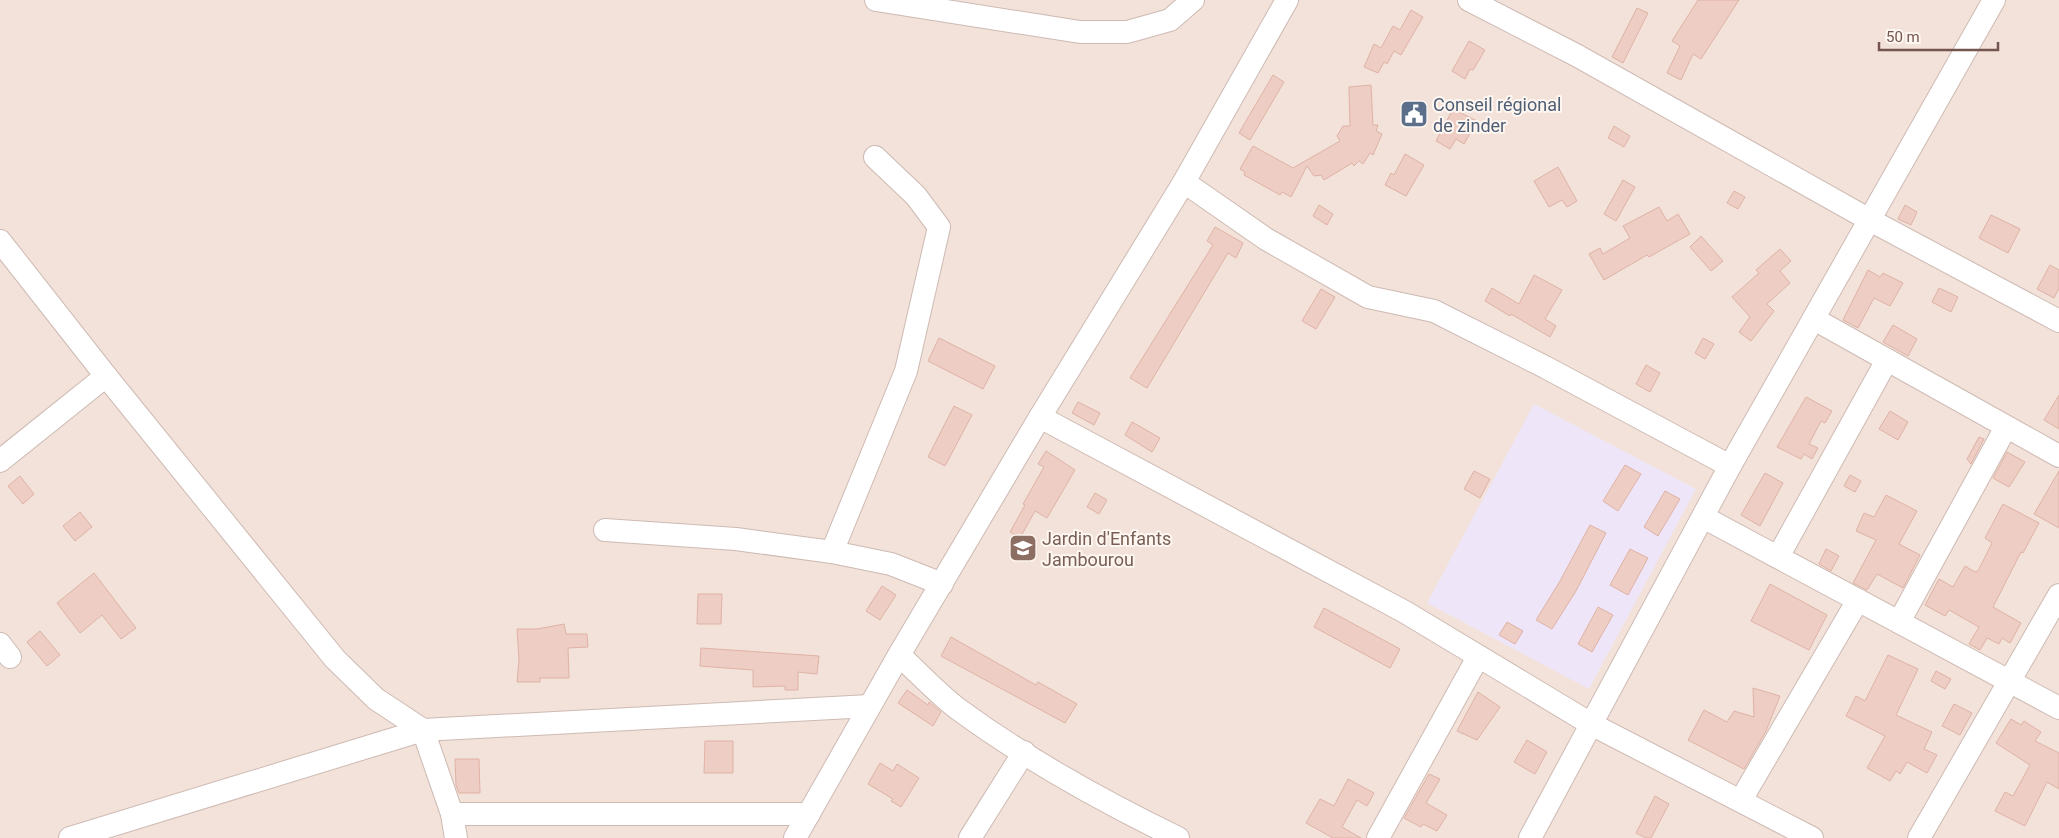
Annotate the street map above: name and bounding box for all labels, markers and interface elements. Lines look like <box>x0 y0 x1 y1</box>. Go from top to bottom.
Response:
scale bar <box>1879 20 1998 52</box>
text: 50 m <box>1886 28 1920 46</box>
place label: Conseil régional de zinder <box>1433 94 1561 136</box>
public building icon: Conseil régional de zinder <box>1399 99 1429 129</box>
place label: Jardin d'Enfants Jambourou <box>1042 528 1171 570</box>
school or university icon: Jardin d'Enfants Jambourou <box>1008 533 1038 563</box>

